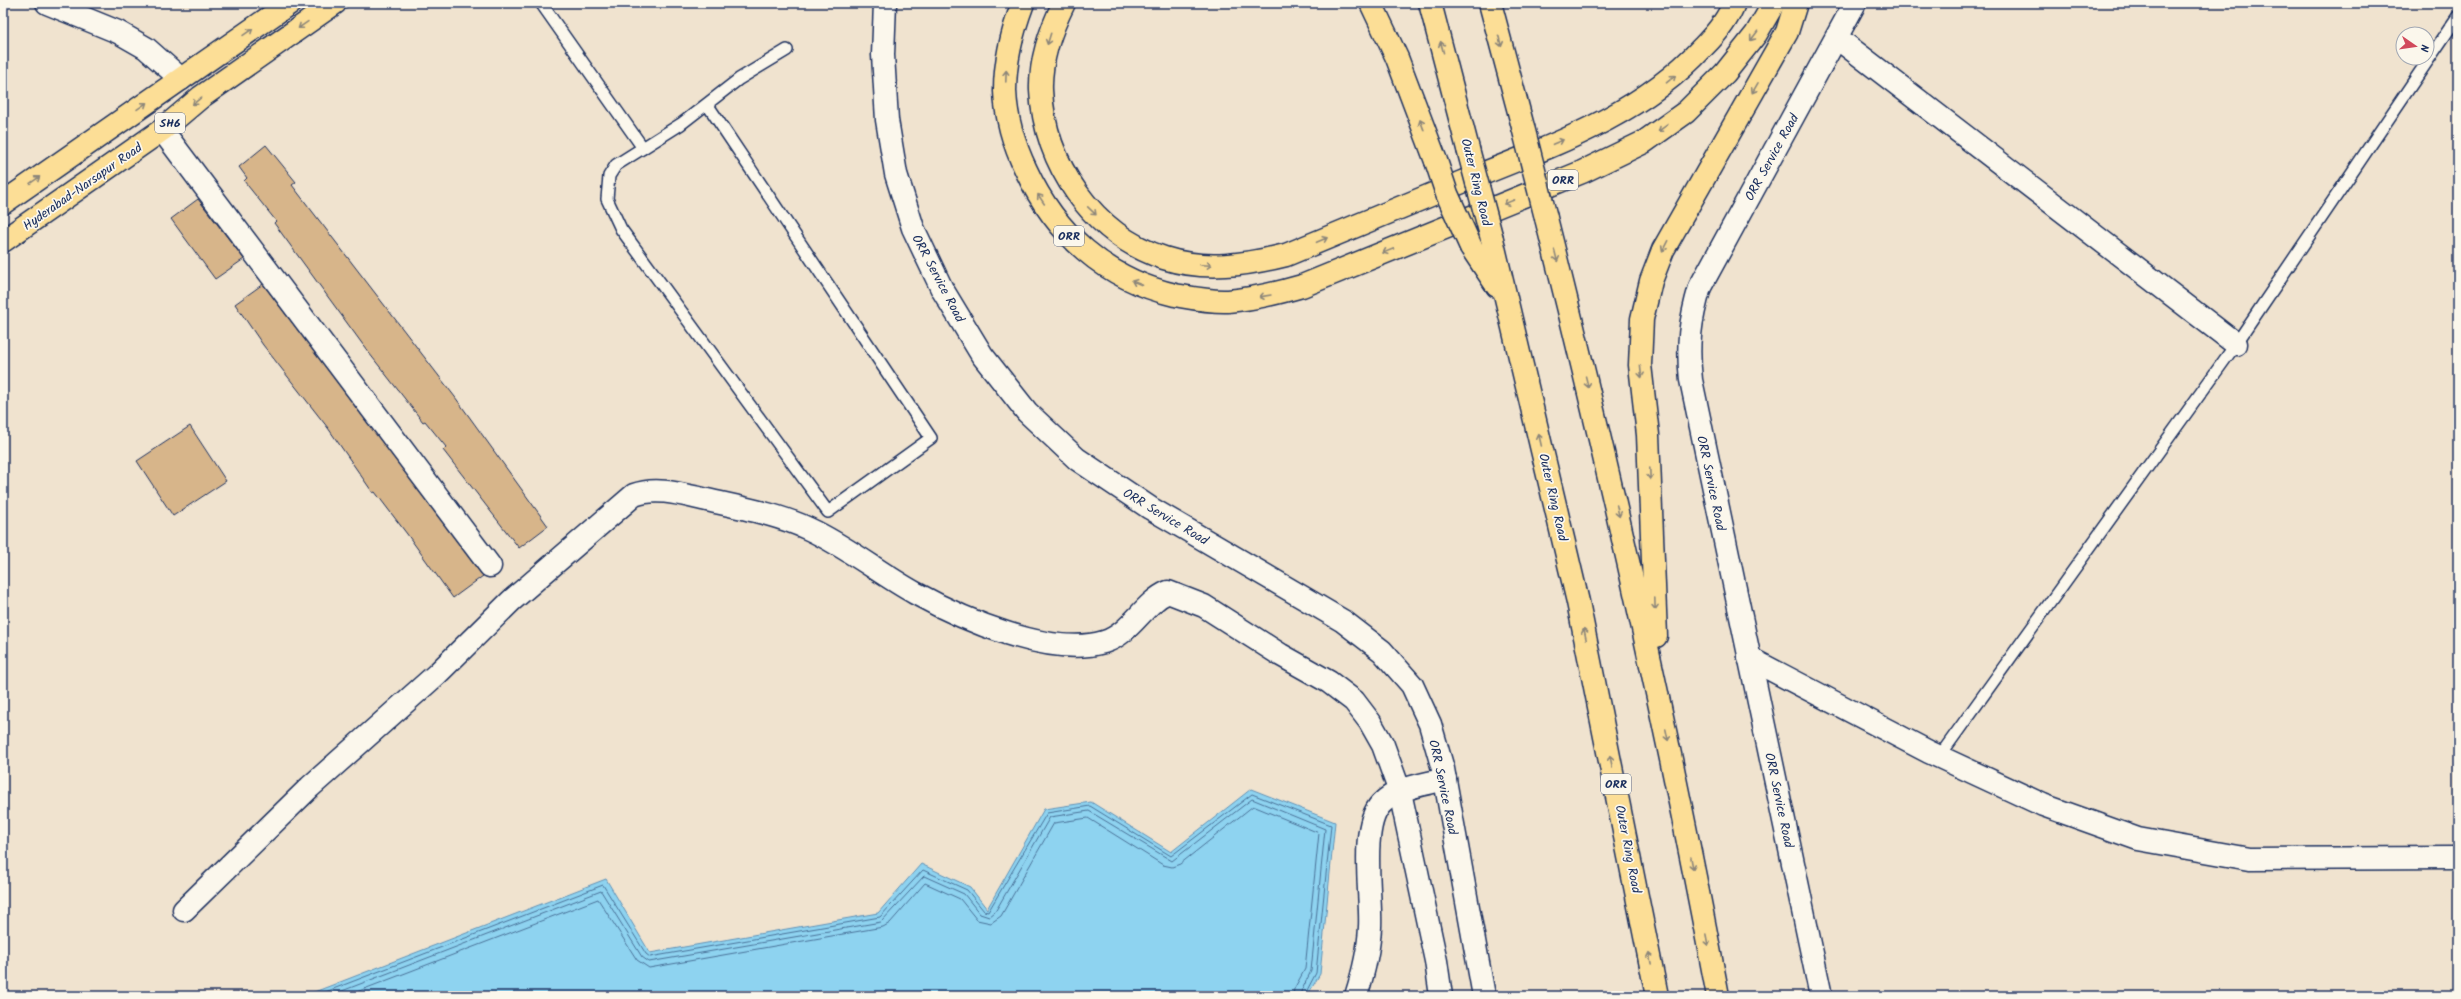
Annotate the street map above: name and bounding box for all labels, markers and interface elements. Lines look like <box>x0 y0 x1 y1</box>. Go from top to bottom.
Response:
one-way arrow <box>298 21 309 29</box>
north arrow <box>2395 26 2435 66</box>
one-way arrow <box>243 28 254 36</box>
one-way arrow <box>1750 31 1759 42</box>
one-way arrow <box>1045 33 1053 45</box>
one-way arrow <box>1497 34 1504 47</box>
one-way arrow <box>1438 41 1445 54</box>
text: N <box>2414 43 2433 53</box>
one-way arrow <box>1002 70 1010 83</box>
one-way arrow <box>1666 74 1676 83</box>
one-way arrow <box>1750 82 1758 94</box>
one-way arrow <box>191 96 202 105</box>
one-way arrow <box>136 102 147 110</box>
street label: ORR Service Road <box>1740 110 1805 205</box>
road number: SH6 <box>155 113 185 133</box>
one-way arrow <box>1418 118 1425 131</box>
one-way arrow <box>1658 124 1669 132</box>
street label: Outer Ring Road <box>1455 136 1497 229</box>
street label: Hyderabad-Narsapur Road <box>19 138 147 236</box>
one-way arrow <box>1552 138 1564 146</box>
road number: ORR <box>1548 170 1578 190</box>
one-way arrow <box>29 176 40 184</box>
one-way arrow <box>1037 194 1045 205</box>
one-way arrow <box>1503 199 1515 206</box>
one-way arrow <box>1087 206 1097 216</box>
road number: ORR <box>1054 226 1084 246</box>
street label: ORR Service Road <box>906 231 970 327</box>
one-way arrow <box>1315 236 1327 244</box>
one-way arrow <box>1661 240 1668 252</box>
one-way arrow <box>1383 248 1395 256</box>
one-way arrow <box>1552 249 1560 262</box>
one-way arrow <box>1199 261 1212 269</box>
one-way arrow <box>1132 279 1144 286</box>
one-way arrow <box>1259 292 1272 300</box>
one-way arrow <box>1637 365 1645 378</box>
one-way arrow <box>1584 375 1591 388</box>
one-way arrow <box>1535 433 1543 446</box>
street label: ORR Service Road <box>1690 434 1731 533</box>
street label: Outer Ring Road <box>1532 451 1573 544</box>
one-way arrow <box>1646 467 1653 480</box>
street label: ORR Service Road <box>1118 483 1213 552</box>
one-way arrow <box>1614 505 1622 518</box>
one-way arrow <box>1651 597 1659 610</box>
one-way arrow <box>1581 628 1589 641</box>
one-way arrow <box>1663 728 1671 741</box>
street label: ORR Service Road <box>1422 738 1463 837</box>
street label: ORR Service Road <box>1758 751 1799 850</box>
one-way arrow <box>1607 755 1615 768</box>
road number: ORR <box>1601 774 1631 794</box>
street label: Outer Ring Road <box>1609 803 1646 896</box>
one-way arrow <box>1689 856 1697 869</box>
one-way arrow <box>1704 933 1712 946</box>
one-way arrow <box>1646 952 1654 965</box>

